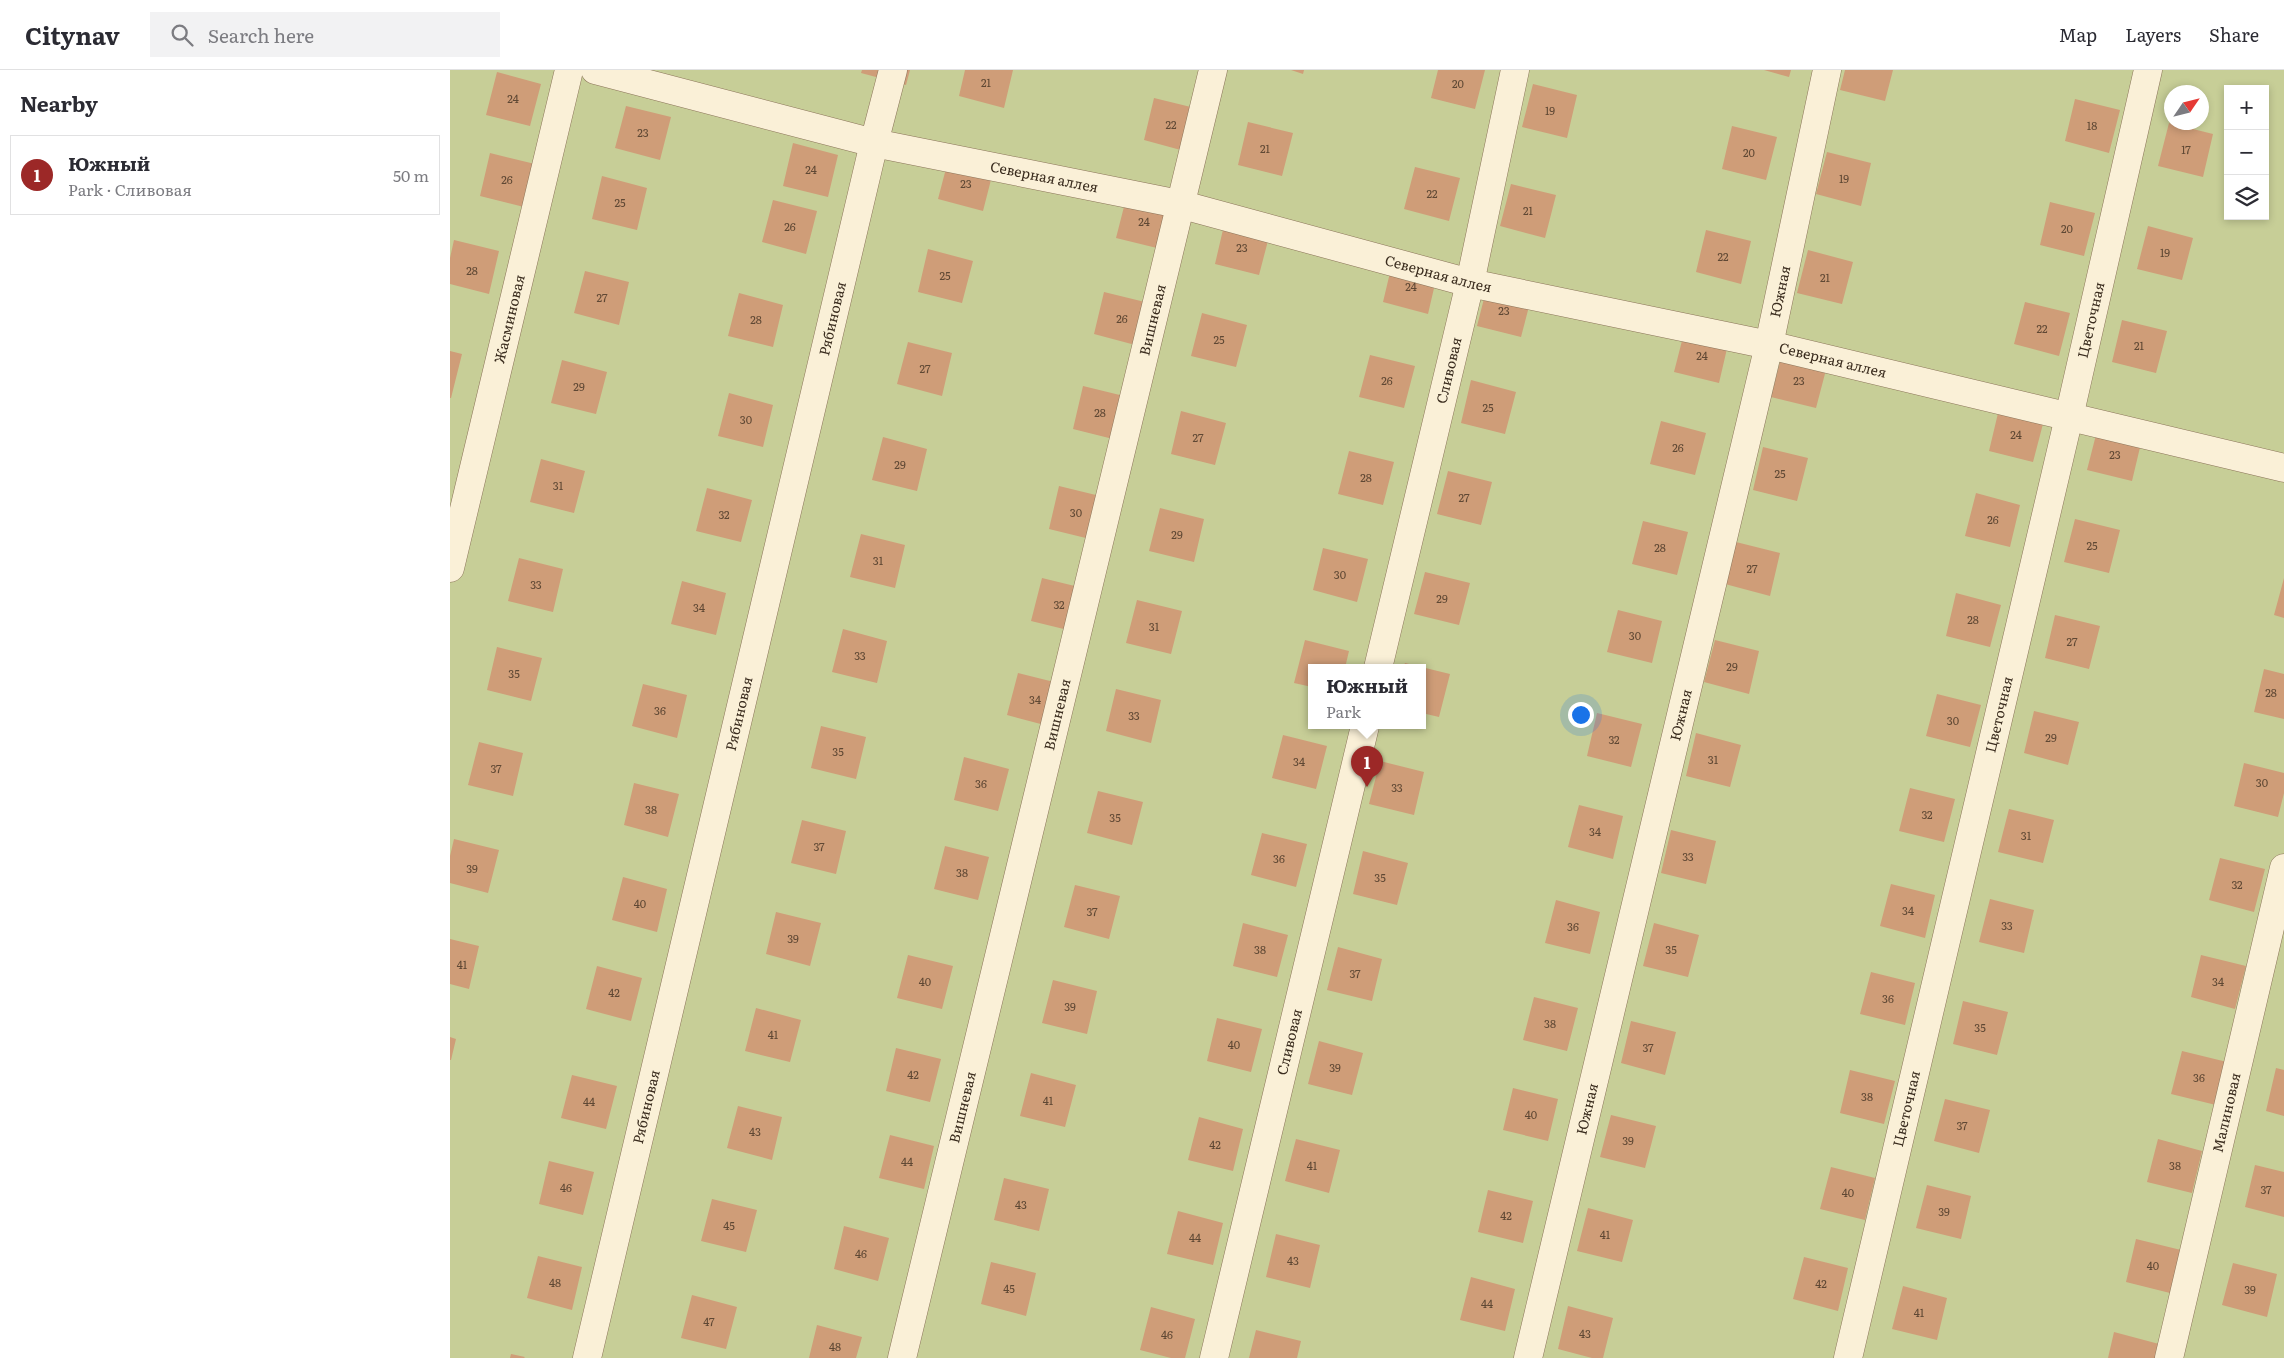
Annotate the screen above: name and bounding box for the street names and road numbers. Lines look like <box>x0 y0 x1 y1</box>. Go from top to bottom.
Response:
street label: Северная аллея <box>989 155 1100 197</box>
street label: Северная аллея <box>1383 249 1494 296</box>
street label: Южная <box>1764 263 1795 319</box>
street label: Жасминовая <box>488 272 529 365</box>
street label: Рябиновая <box>813 279 850 357</box>
street label: Цветочная <box>2072 280 2108 360</box>
street label: Вишневая <box>1133 282 1170 357</box>
street label: Сливовая <box>1431 335 1466 405</box>
street label: Северная аллея <box>1777 337 1889 382</box>
street label: Рябиновая <box>720 674 757 753</box>
street label: Цветочная <box>1980 674 2017 754</box>
street label: Вишневая <box>1038 676 1075 752</box>
street label: Южная <box>1664 687 1696 743</box>
street label: Сливовая <box>1271 1006 1306 1077</box>
street label: Рябиновая <box>627 1068 664 1146</box>
street label: Цветочная <box>1887 1068 1924 1149</box>
street label: Вишневая <box>943 1069 980 1145</box>
street label: Малиновая <box>2207 1070 2245 1154</box>
street label: Южная <box>1570 1081 1602 1137</box>

